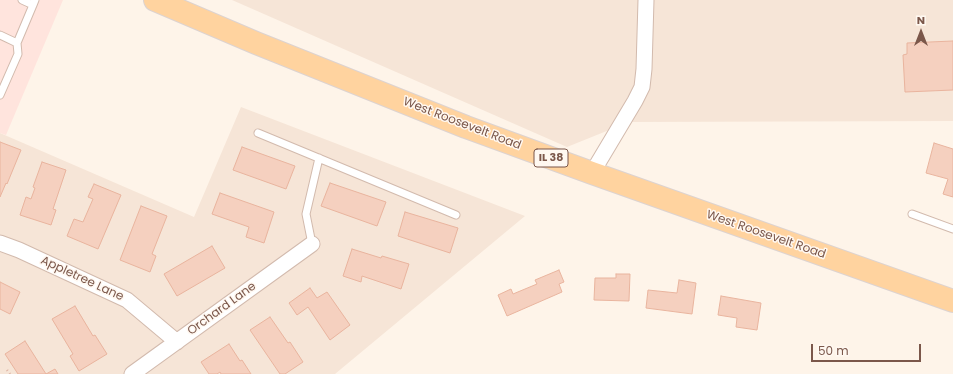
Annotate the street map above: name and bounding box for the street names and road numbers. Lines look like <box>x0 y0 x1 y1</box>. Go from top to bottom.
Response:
street label: West Roosevelt Road <box>401 95 523 153</box>
road number: IL 38 <box>534 149 568 167</box>
street label: West Roosevelt Road <box>704 208 828 262</box>
street label: Appletree Lane <box>38 253 126 305</box>
street label: Orchard Lane <box>185 279 259 339</box>

